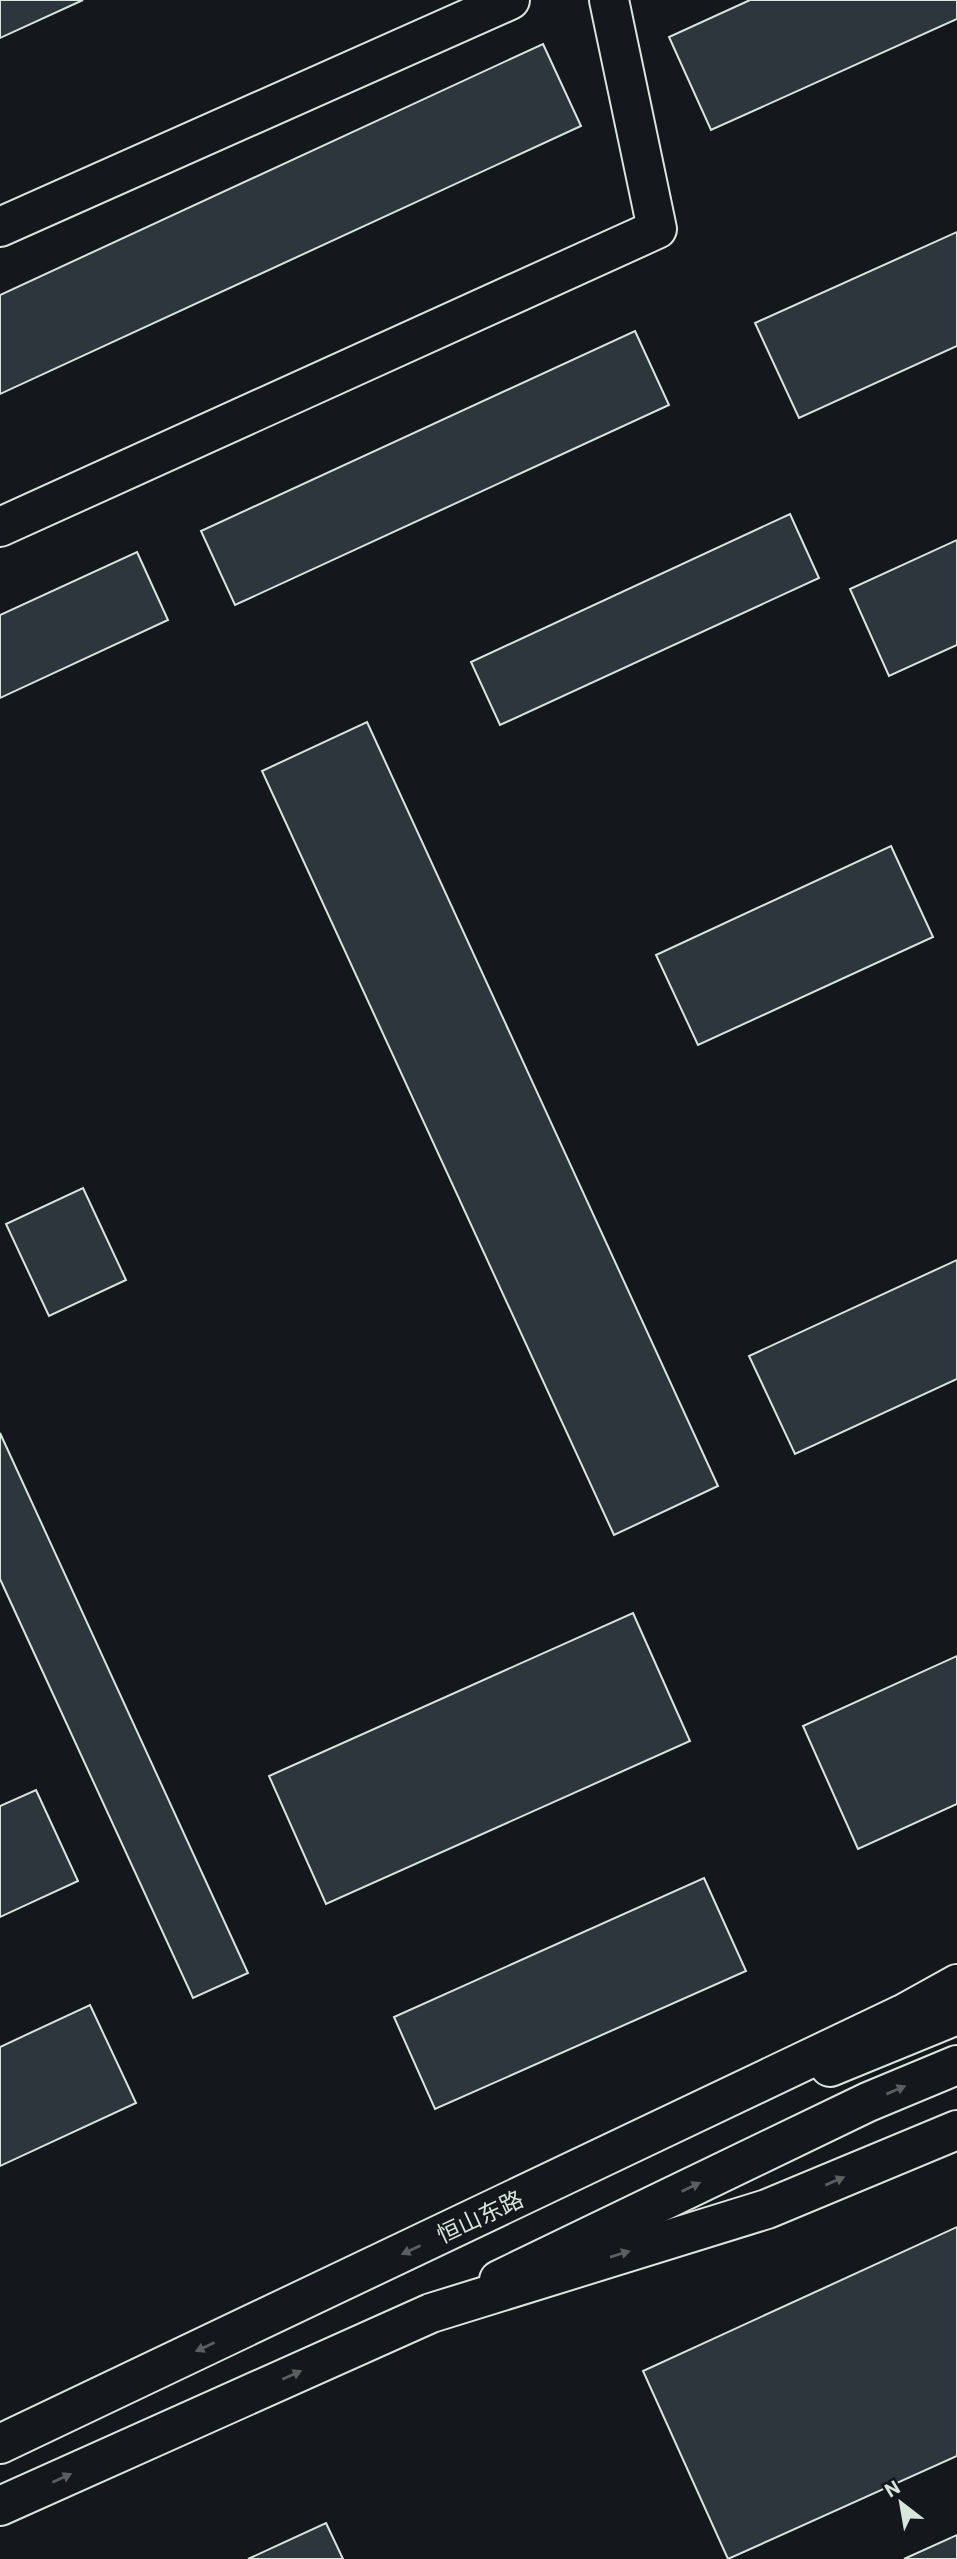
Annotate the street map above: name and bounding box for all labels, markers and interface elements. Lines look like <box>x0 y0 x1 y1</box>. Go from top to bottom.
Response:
one-way arrow <box>886 2084 907 2095</box>
one-way arrow <box>825 2175 846 2186</box>
one-way arrow <box>681 2182 701 2193</box>
street label: 恒山东路 <box>433 2186 528 2249</box>
one-way arrow <box>401 2244 421 2255</box>
one-way arrow <box>610 2249 631 2259</box>
one-way arrow <box>195 2341 215 2353</box>
one-way arrow <box>282 2369 302 2381</box>
north arrow <box>866 2468 936 2538</box>
one-way arrow <box>52 2472 72 2484</box>
text: N <box>881 2476 904 2502</box>

